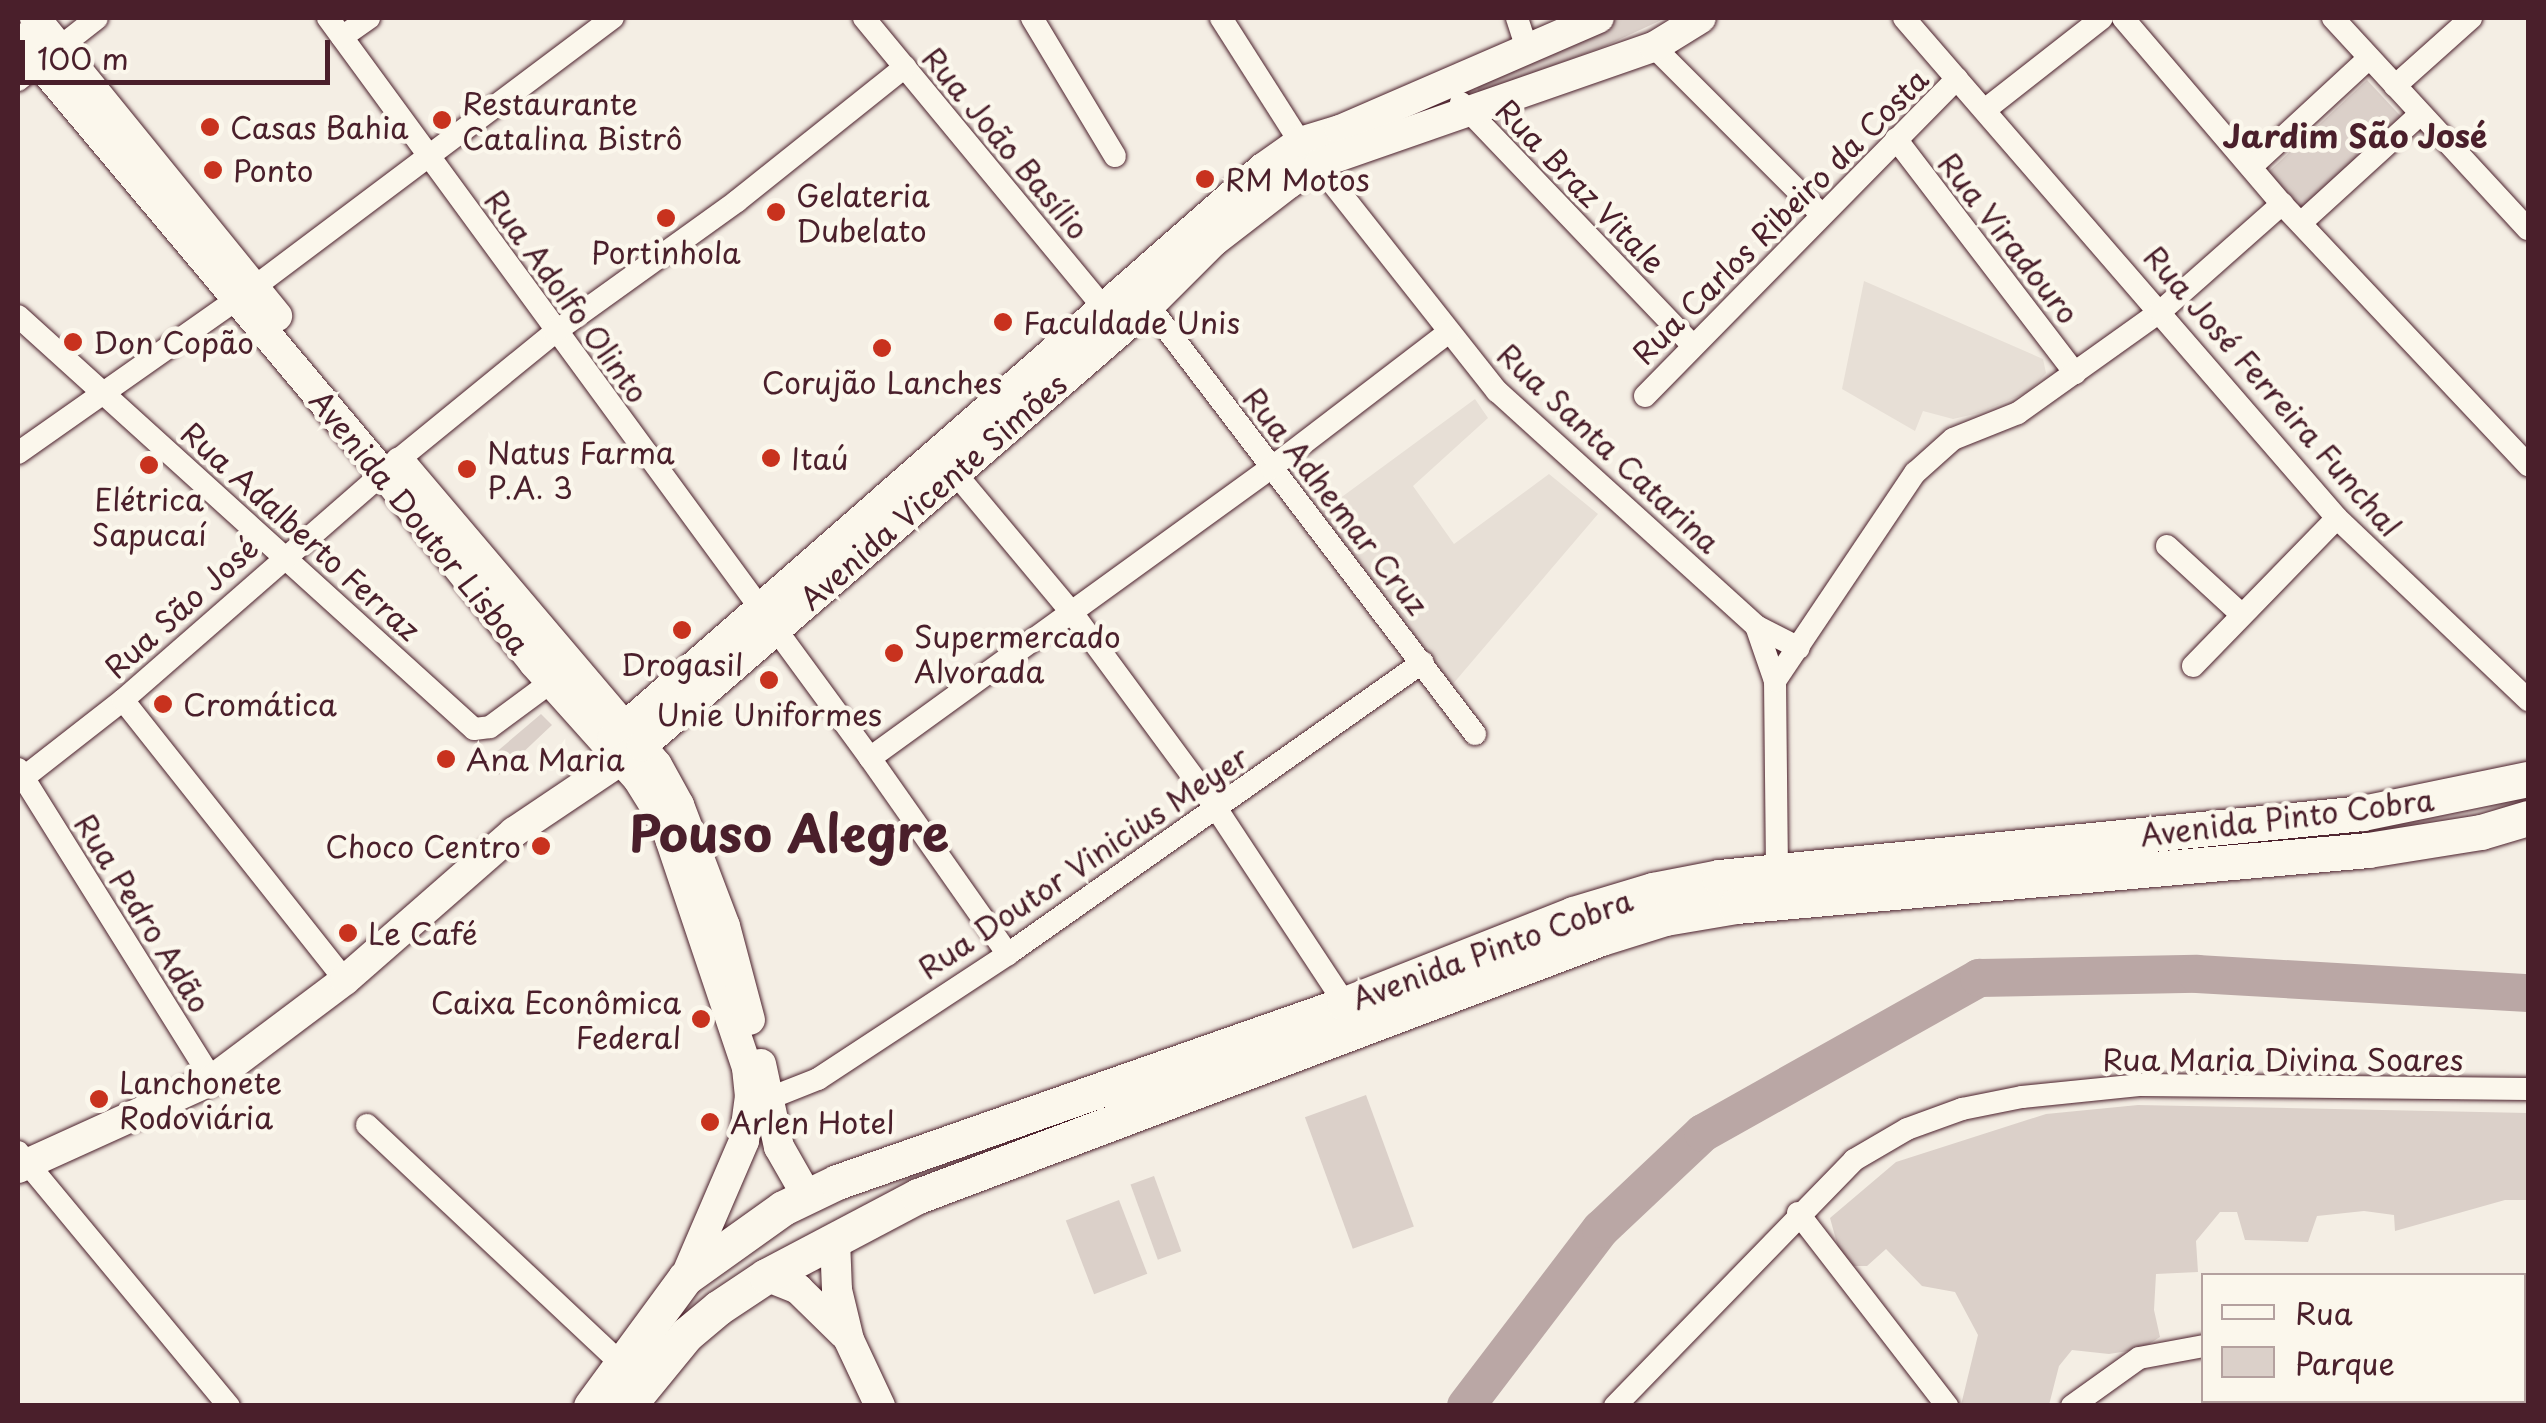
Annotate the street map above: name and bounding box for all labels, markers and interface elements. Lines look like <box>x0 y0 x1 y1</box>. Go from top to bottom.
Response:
scale bar <box>25 20 335 82</box>
text: 100 m <box>37 35 129 80</box>
street label: Rua João Basílio <box>915 39 1097 247</box>
street label: Rua Carlos Ribeiro da Costa <box>1624 60 1936 372</box>
place label: Restaurante Catalina Bistrô <box>462 85 682 156</box>
street label: Rua Braz Vitale <box>1488 91 1674 281</box>
place label: Casas Bahia <box>230 109 411 145</box>
marker: Restaurante Catalina Bistrô <box>431 109 453 131</box>
marker: Casas Bahia <box>199 116 221 138</box>
district label: Jardim São José <box>2222 116 2488 154</box>
street label: Rua Viradouro <box>1930 144 2088 332</box>
place label: Ponto <box>233 152 313 188</box>
marker: Ponto <box>202 159 224 181</box>
place label: RM Motos <box>1225 161 1372 197</box>
marker: RM Motos <box>1194 168 1216 190</box>
place label: Gelateria Dubelato <box>796 177 930 248</box>
street label: Rua Adolfo Olinto <box>477 182 657 410</box>
marker: Gelateria Dubelato <box>765 201 787 223</box>
marker: Portinhola <box>655 207 677 229</box>
place label: Portinhola <box>591 234 741 270</box>
street label: Rua José Ferreira Funchal <box>2136 237 2410 545</box>
place label: Faculdade Unis <box>1023 304 1240 340</box>
marker: Faculdade Unis <box>992 311 1014 333</box>
place label: Don Copão <box>93 324 253 360</box>
marker: Don Copão <box>62 331 84 353</box>
street label: Rua Santa Catarina <box>1491 336 1727 560</box>
marker: Corujão Lanches <box>871 337 893 359</box>
place label: Corujão Lanches <box>763 364 1001 400</box>
street label: Avenida Vicente Simões <box>792 365 1074 617</box>
street label: Rua Adhemar Cruz <box>1236 381 1436 621</box>
street label: Avenida Doutor Lisboa <box>303 384 537 660</box>
street label: Rua Adalberto Ferraz <box>173 413 429 649</box>
place label: Natus Farma P.A. 3 <box>487 434 676 504</box>
place label: Itaú <box>791 440 849 476</box>
marker: Itaú <box>760 447 782 469</box>
marker: Elétrica Sapucaí <box>138 454 160 476</box>
marker: Natus Farma P.A. 3 <box>456 458 478 480</box>
place label: Elétrica Sapucaí <box>91 481 207 552</box>
street label: Rua São José <box>97 529 265 685</box>
place label: Supermercado Alvorada <box>914 618 1121 688</box>
marker: Drogasil <box>671 619 693 641</box>
marker: Supermercado Alvorada <box>883 642 905 664</box>
place label: Drogasil <box>621 646 743 682</box>
marker: Unie Uniformes <box>758 669 780 691</box>
place label: Cromática <box>183 686 337 722</box>
marker: Cromática <box>152 693 174 715</box>
place label: Unie Uniformes <box>657 696 881 732</box>
street label: Rua Doutor Vinicius Meyer <box>911 738 1255 986</box>
place label: Ana Maria <box>466 741 622 777</box>
marker: Ana Maria <box>435 748 457 770</box>
street label: Avenida Pinto Cobra <box>2138 781 2436 853</box>
district label: Pouso Alegre <box>629 802 949 862</box>
street label: Rua Pedro Adão <box>66 805 220 1021</box>
place label: Choco Centro <box>322 828 521 864</box>
marker: Choco Centro <box>530 835 552 857</box>
street label: Avenida Pinto Cobra <box>1347 882 1637 1016</box>
place label: Le Café <box>368 915 479 951</box>
marker: Le Café <box>337 922 359 944</box>
place label: Caixa Econômica Federal <box>430 984 681 1054</box>
marker: Caixa Econômica Federal <box>690 1008 712 1030</box>
street label: Rua Maria Divina Soares <box>2101 1041 2465 1077</box>
place label: Lanchonete Rodoviária <box>119 1064 282 1134</box>
marker: Lanchonete Rodoviária <box>88 1088 110 1110</box>
place label: Arlen Hotel <box>730 1104 896 1140</box>
marker: Arlen Hotel <box>699 1111 721 1133</box>
legend <box>2201 1273 2526 1403</box>
text: Rua <box>2295 1290 2353 1335</box>
text: Parque <box>2295 1340 2395 1385</box>

